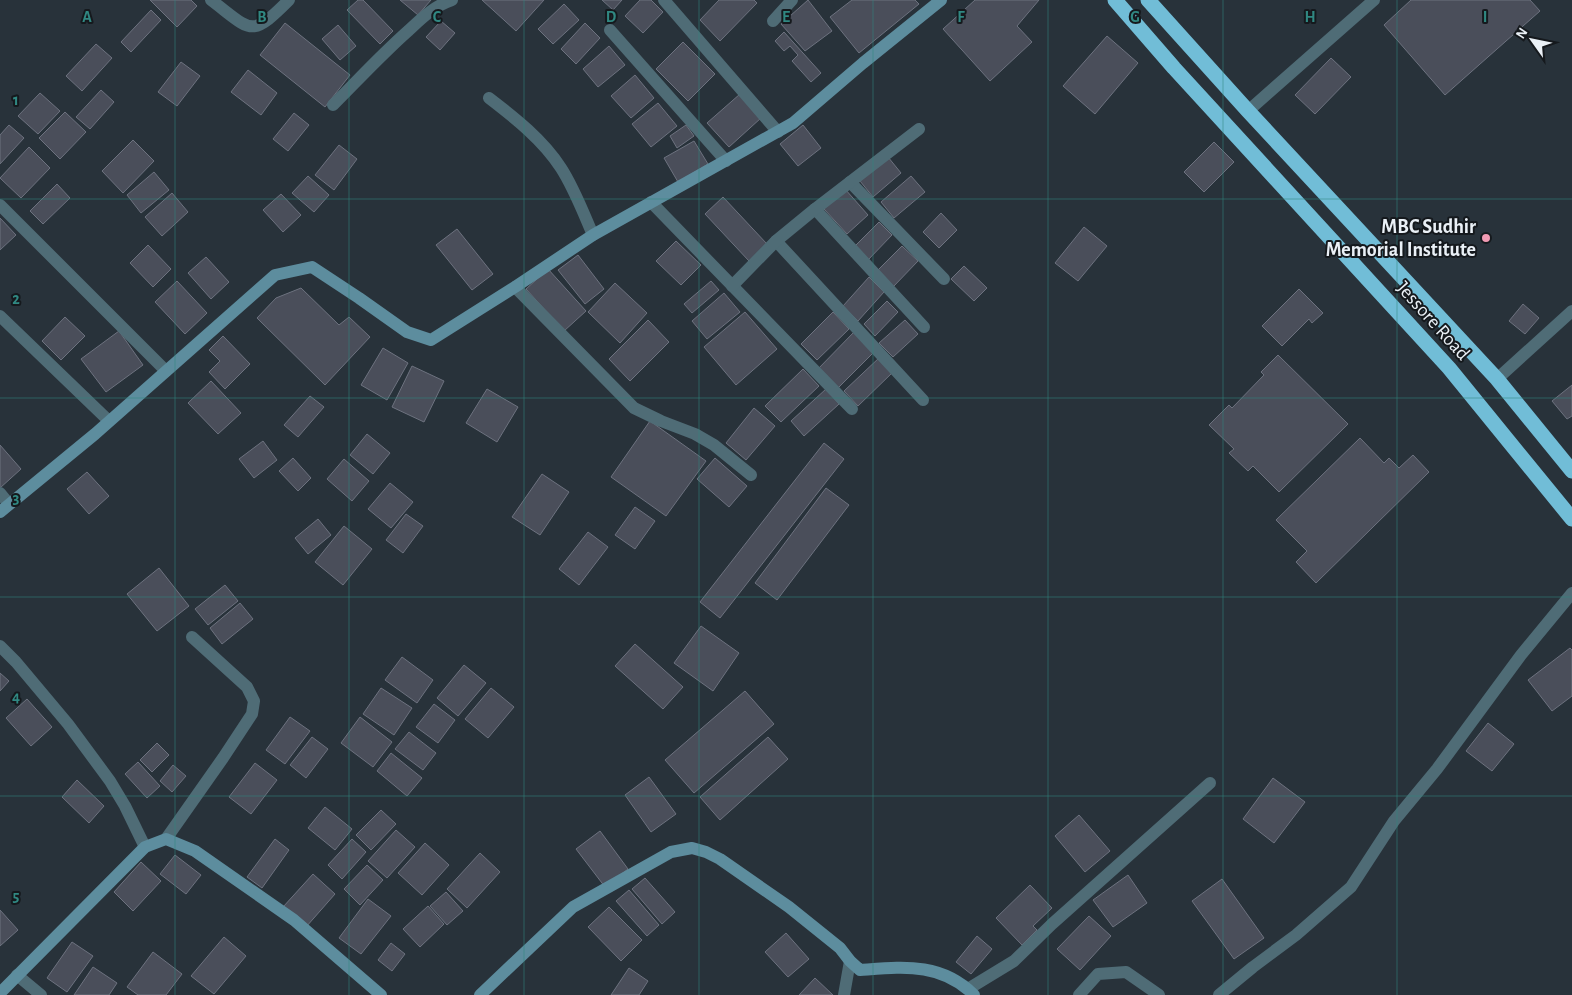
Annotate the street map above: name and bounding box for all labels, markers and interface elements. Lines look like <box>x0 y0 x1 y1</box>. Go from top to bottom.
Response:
text: A <box>82 9 92 25</box>
text: B <box>257 9 267 25</box>
text: C <box>433 9 442 25</box>
text: D <box>606 9 617 25</box>
text: E <box>782 9 790 25</box>
text: F <box>957 9 965 25</box>
text: G <box>1130 9 1140 25</box>
text: H <box>1304 9 1316 25</box>
text: I <box>1483 9 1487 25</box>
north arrow <box>1507 15 1557 65</box>
text: N <box>1513 26 1530 41</box>
text: 1 <box>13 92 19 108</box>
place label: MBC Sudhir Memorial Institute <box>1326 217 1476 260</box>
marker: MBC Sudhir Memorial Institute <box>1480 232 1492 244</box>
street label: Jessore Road <box>1393 278 1473 364</box>
text: 2 <box>12 291 20 307</box>
text: 3 <box>13 490 20 506</box>
text: 4 <box>12 689 20 705</box>
text: 5 <box>13 888 20 904</box>

